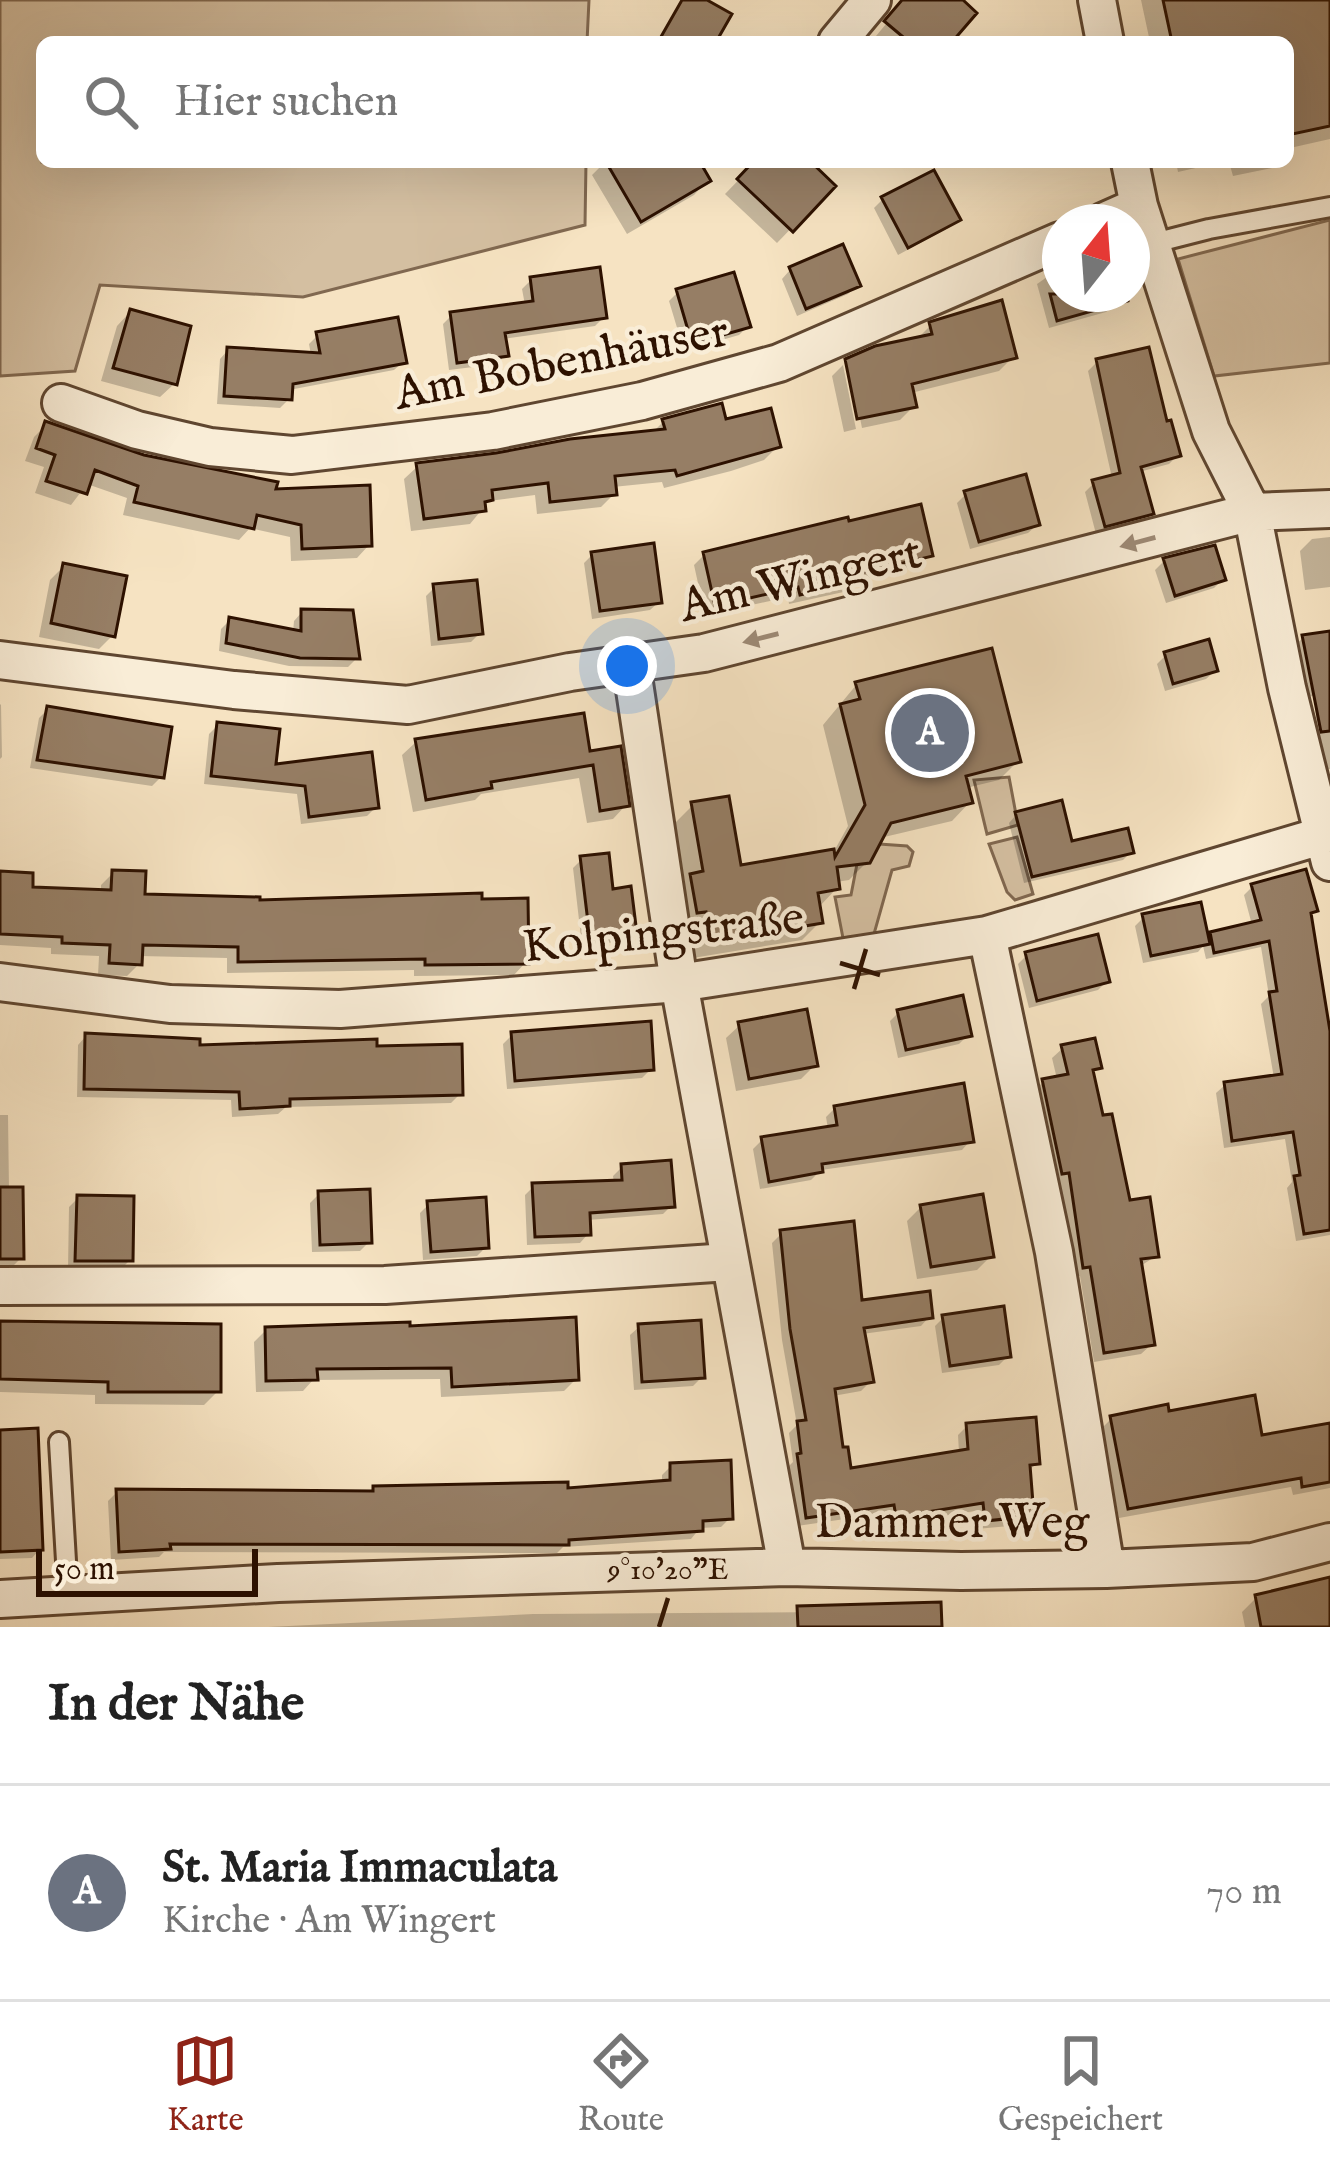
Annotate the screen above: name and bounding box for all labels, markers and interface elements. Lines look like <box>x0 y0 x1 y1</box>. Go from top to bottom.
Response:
search box <box>36 36 1294 168</box>
icon: search <box>78 69 144 135</box>
text: Hier suchen <box>174 74 398 131</box>
north arrow <box>1042 204 1150 312</box>
street label: Am Bobenhäuser <box>389 302 734 426</box>
street label: Am Wingert <box>673 524 928 638</box>
one-way arrow <box>1120 533 1157 552</box>
one-way arrow <box>742 630 779 649</box>
your location <box>597 636 657 696</box>
pin: A <box>891 688 969 778</box>
street label: Kolpingstraße <box>520 889 807 979</box>
street label: Dammer Weg <box>815 1494 1090 1554</box>
scale bar <box>36 1543 258 1596</box>
text: 50 m <box>54 1549 115 1591</box>
text: 9°10'20"E <box>606 1552 729 1590</box>
text: In der Nähe <box>48 1673 304 1738</box>
text: St. Maria Immaculata <box>162 1840 557 1897</box>
text: A <box>74 1868 100 1917</box>
text: 70 m <box>1206 1868 1282 1917</box>
text: Kirche · Am Wingert <box>162 1897 496 1946</box>
tab: Karte <box>167 2028 244 2142</box>
tab: Route <box>578 2028 664 2142</box>
tab: Gespeichert <box>998 2028 1163 2142</box>

